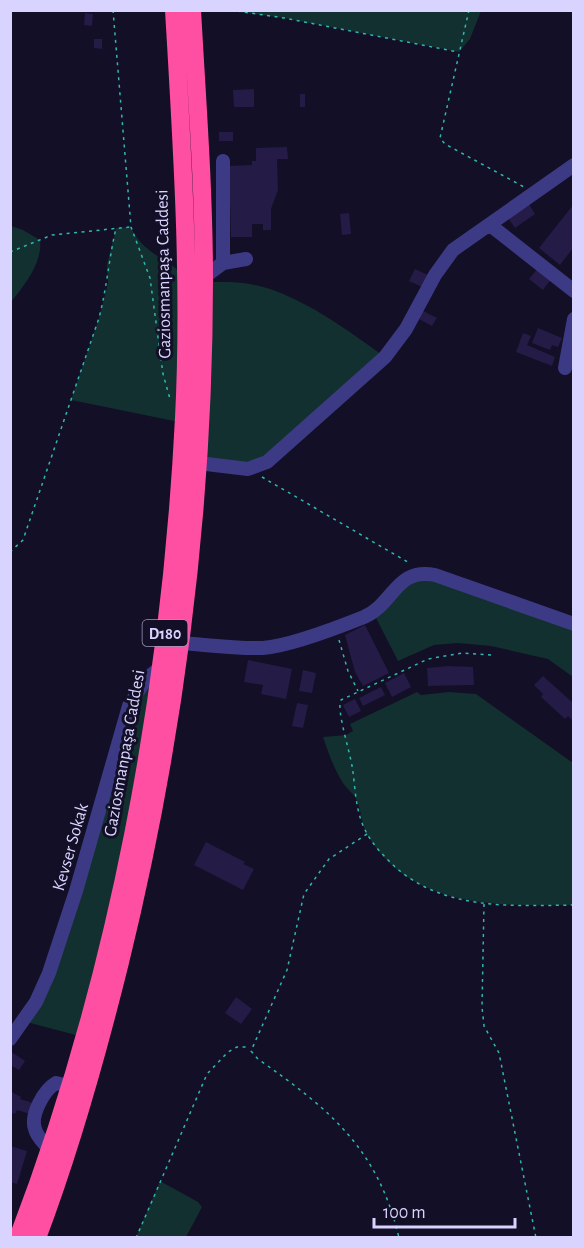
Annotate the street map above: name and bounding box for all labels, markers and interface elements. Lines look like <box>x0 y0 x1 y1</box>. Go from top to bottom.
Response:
street label: Gaziosmanpaşa Caddesi <box>154 189 174 359</box>
road number: D180 <box>142 620 188 646</box>
street label: Gaziosmanpaşa Caddesi <box>101 668 149 838</box>
street label: Kevser Sokak <box>50 801 92 893</box>
scale bar <box>374 1191 515 1229</box>
text: 100 m <box>383 1204 426 1222</box>

